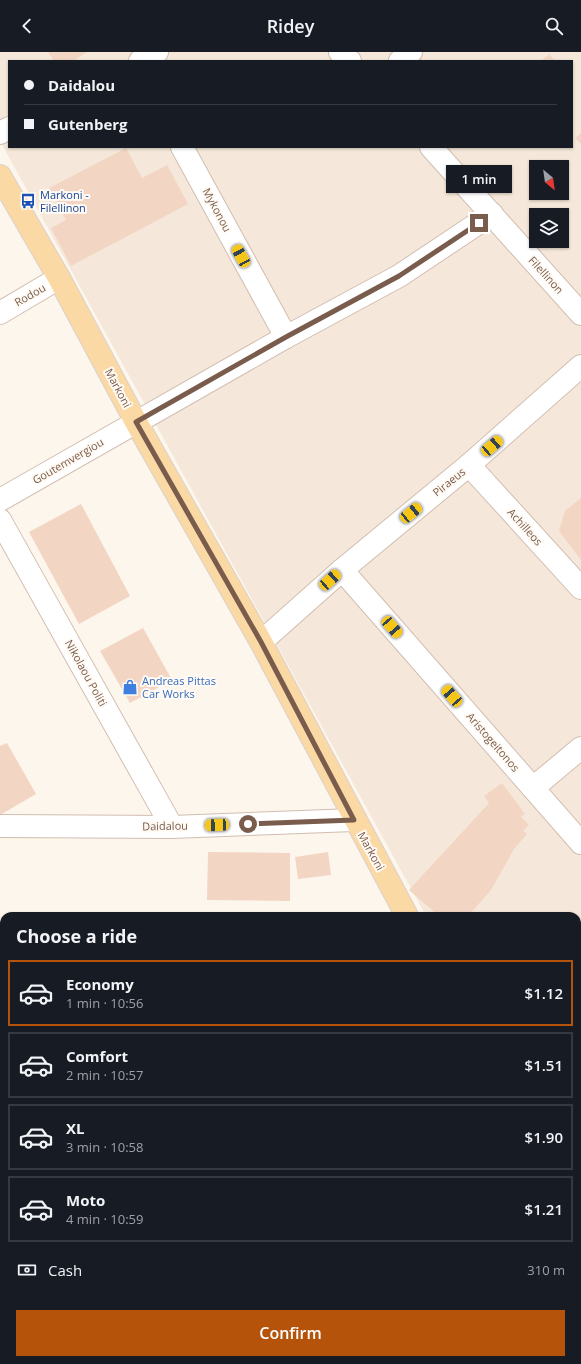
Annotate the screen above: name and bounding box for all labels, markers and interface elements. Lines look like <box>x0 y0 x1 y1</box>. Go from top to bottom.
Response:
text: Ridey <box>267 14 314 38</box>
icon: back <box>16 15 38 37</box>
icon: search <box>543 15 565 37</box>
text: Daidalou <box>48 75 115 95</box>
text: Gutenberg <box>48 114 128 134</box>
north arrow <box>529 160 569 200</box>
map controls <box>529 160 569 248</box>
callout: 1 min <box>446 165 512 193</box>
text: 1 min <box>461 170 497 188</box>
street label: Mykonou <box>200 185 235 234</box>
place label: Markoni - Filellinon <box>40 187 89 215</box>
bus stop icon: Markoni - Filellinon <box>19 192 37 210</box>
button: layers <box>529 208 569 248</box>
route end <box>470 214 488 232</box>
car <box>230 243 252 269</box>
street label: Filellinon <box>525 253 567 297</box>
street label: Rodou <box>11 280 48 309</box>
street label: Markoni <box>102 366 135 410</box>
street label: Goutemvergiou <box>29 434 106 487</box>
car <box>479 434 505 458</box>
street label: Piraeus <box>429 464 468 499</box>
car <box>398 501 424 525</box>
street label: Achilleos <box>505 505 546 549</box>
car <box>317 568 343 592</box>
car <box>380 614 404 640</box>
street label: Nikolaou Politi <box>62 637 111 709</box>
place label: Andreas Pittas Car Works <box>142 673 216 701</box>
shop icon: Andreas Pittas Car Works <box>121 678 139 696</box>
car <box>440 683 464 709</box>
street label: Aristogeitonos <box>463 709 523 775</box>
route start <box>239 815 257 833</box>
street label: Daidalou <box>142 818 188 833</box>
car <box>205 819 229 831</box>
street label: Markoni <box>355 829 388 873</box>
text: Choose a ride <box>16 924 137 948</box>
text: Economy <box>66 974 134 994</box>
icon: car <box>18 975 54 1011</box>
text: $1.12 <box>525 983 563 1003</box>
text: 1 min · 10:56 <box>66 994 143 1012</box>
text: Comfort <box>66 1046 128 1066</box>
icon: car <box>18 1047 54 1083</box>
text: $1.51 <box>525 1055 563 1075</box>
text: 2 min · 10:57 <box>66 1066 143 1084</box>
text: XL <box>66 1118 84 1138</box>
icon: car <box>18 1119 54 1155</box>
text: $1.90 <box>525 1127 563 1147</box>
text: 3 min · 10:58 <box>66 1138 143 1156</box>
text: Moto <box>66 1190 105 1210</box>
icon: car <box>18 1191 54 1227</box>
text: $1.21 <box>525 1199 563 1219</box>
text: 4 min · 10:59 <box>66 1210 143 1228</box>
icon: cash <box>16 1259 38 1281</box>
text: Cash <box>48 1260 82 1280</box>
text: 310 m <box>527 1261 565 1279</box>
button: Confirm <box>16 1310 565 1356</box>

